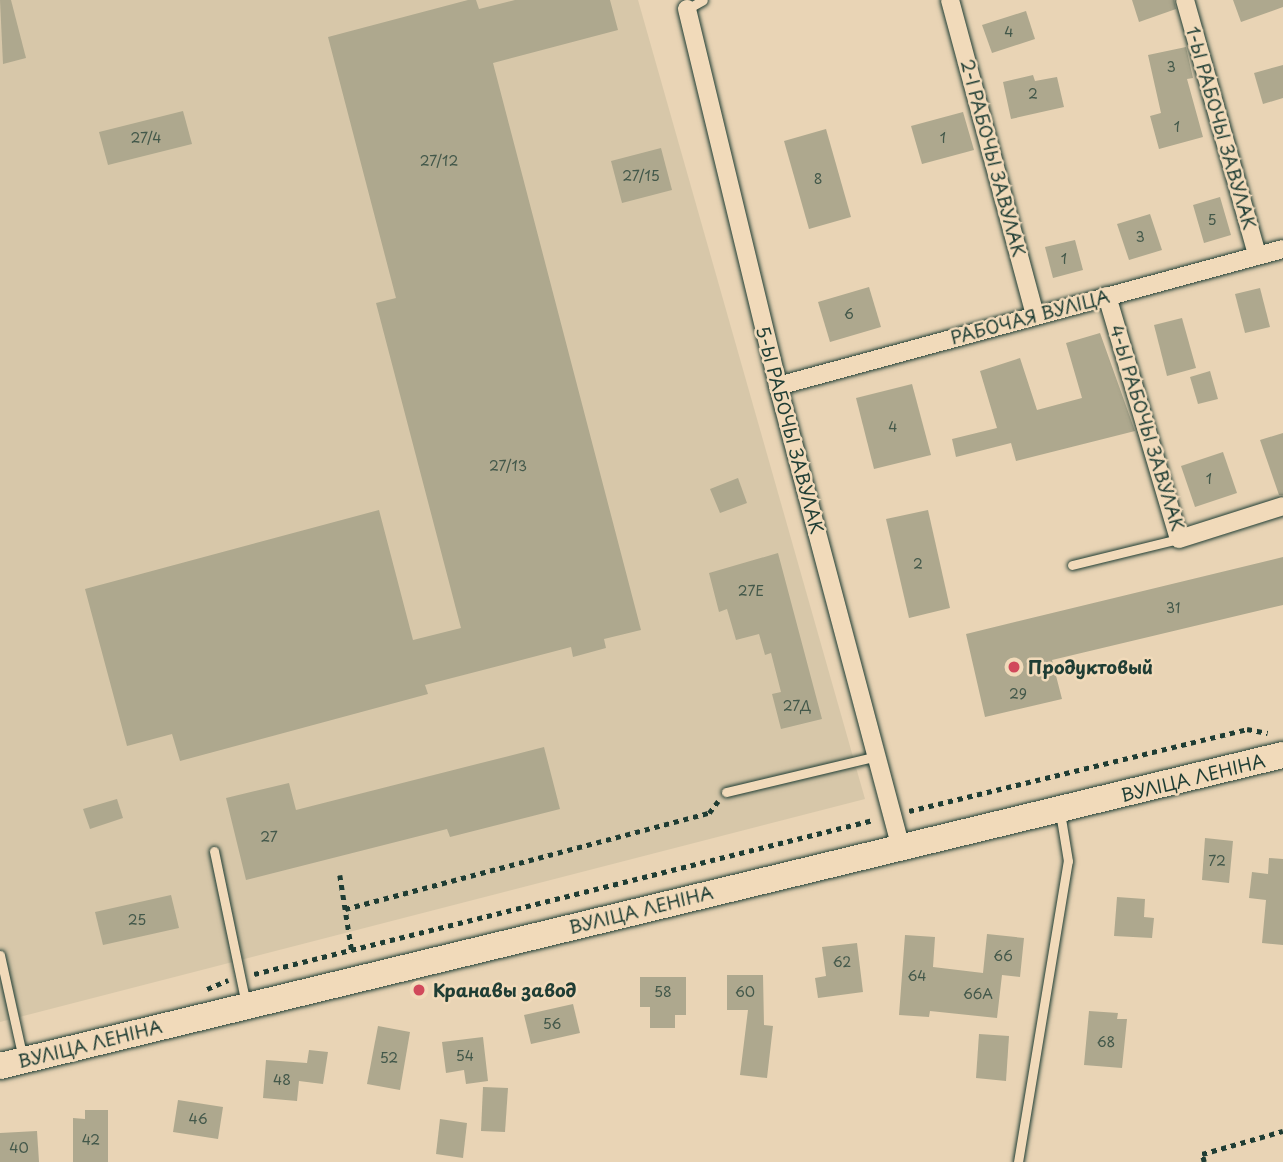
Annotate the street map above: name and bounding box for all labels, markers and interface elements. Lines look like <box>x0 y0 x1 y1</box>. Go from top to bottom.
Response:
street label: 1-Ы РАБОЧЫ ЗАВУЛАК <box>1181 23 1261 233</box>
house number: 4 <box>1004 24 1014 40</box>
street label: 2-І РАБОЧЫ ЗАВУЛАК <box>956 56 1030 260</box>
house number: 3 <box>1166 59 1176 75</box>
house number: 2 <box>1028 86 1038 102</box>
house number: 1 <box>1174 119 1180 135</box>
house number: 27/4 <box>130 130 162 146</box>
house number: 1 <box>940 130 946 146</box>
house number: 27/12 <box>420 153 458 169</box>
house number: 27/15 <box>622 168 660 184</box>
house number: 8 <box>814 171 822 187</box>
house number: 5 <box>1207 212 1217 228</box>
house number: 3 <box>1135 229 1145 245</box>
house number: 1 <box>1061 251 1067 267</box>
street label: РАБОЧАЯ ВУЛІЦА <box>948 285 1112 349</box>
house number: 6 <box>844 306 854 322</box>
street label: 4-Ы РАБОЧЫ ЗАВУЛАК <box>1105 322 1189 534</box>
street label: 5-Ы РАБОЧЫ ЗАВУЛАК <box>752 323 828 537</box>
house number: 4 <box>888 419 898 435</box>
house number: 27/13 <box>489 458 527 474</box>
house number: 1 <box>1206 471 1212 487</box>
house number: 2 <box>913 556 923 572</box>
house number: 27Е <box>738 583 764 599</box>
house number: 31 <box>1166 600 1180 616</box>
place label: Продуктовый <box>1028 656 1153 678</box>
marker: Продуктовый <box>1006 659 1022 675</box>
house number: 29 <box>1009 686 1027 702</box>
house number: 27Д <box>783 698 811 714</box>
street label: ВУЛІЦА ЛЕНІНА <box>1118 750 1268 806</box>
house number: 27 <box>260 829 278 845</box>
house number: 72 <box>1208 853 1226 869</box>
street label: ВУЛІЦА ЛЕНІНА <box>566 882 716 938</box>
house number: 25 <box>128 912 146 928</box>
house number: 66 <box>993 948 1013 964</box>
house number: 62 <box>833 954 851 970</box>
house number: 64 <box>907 968 927 984</box>
place label: Кранавы завод <box>433 979 577 1001</box>
marker: Кранавы завод <box>411 982 427 998</box>
house number: 58 <box>654 984 672 1000</box>
house number: 60 <box>735 984 755 1000</box>
house number: 66А <box>963 986 993 1002</box>
street label: ВУЛІЦА ЛЕНІНА <box>15 1016 165 1072</box>
house number: 56 <box>543 1016 561 1032</box>
house number: 68 <box>1097 1034 1115 1050</box>
house number: 54 <box>456 1048 474 1064</box>
house number: 52 <box>380 1050 398 1066</box>
house number: 48 <box>273 1072 291 1088</box>
house number: 46 <box>188 1111 208 1127</box>
house number: 42 <box>82 1132 100 1148</box>
house number: 40 <box>9 1140 29 1156</box>

